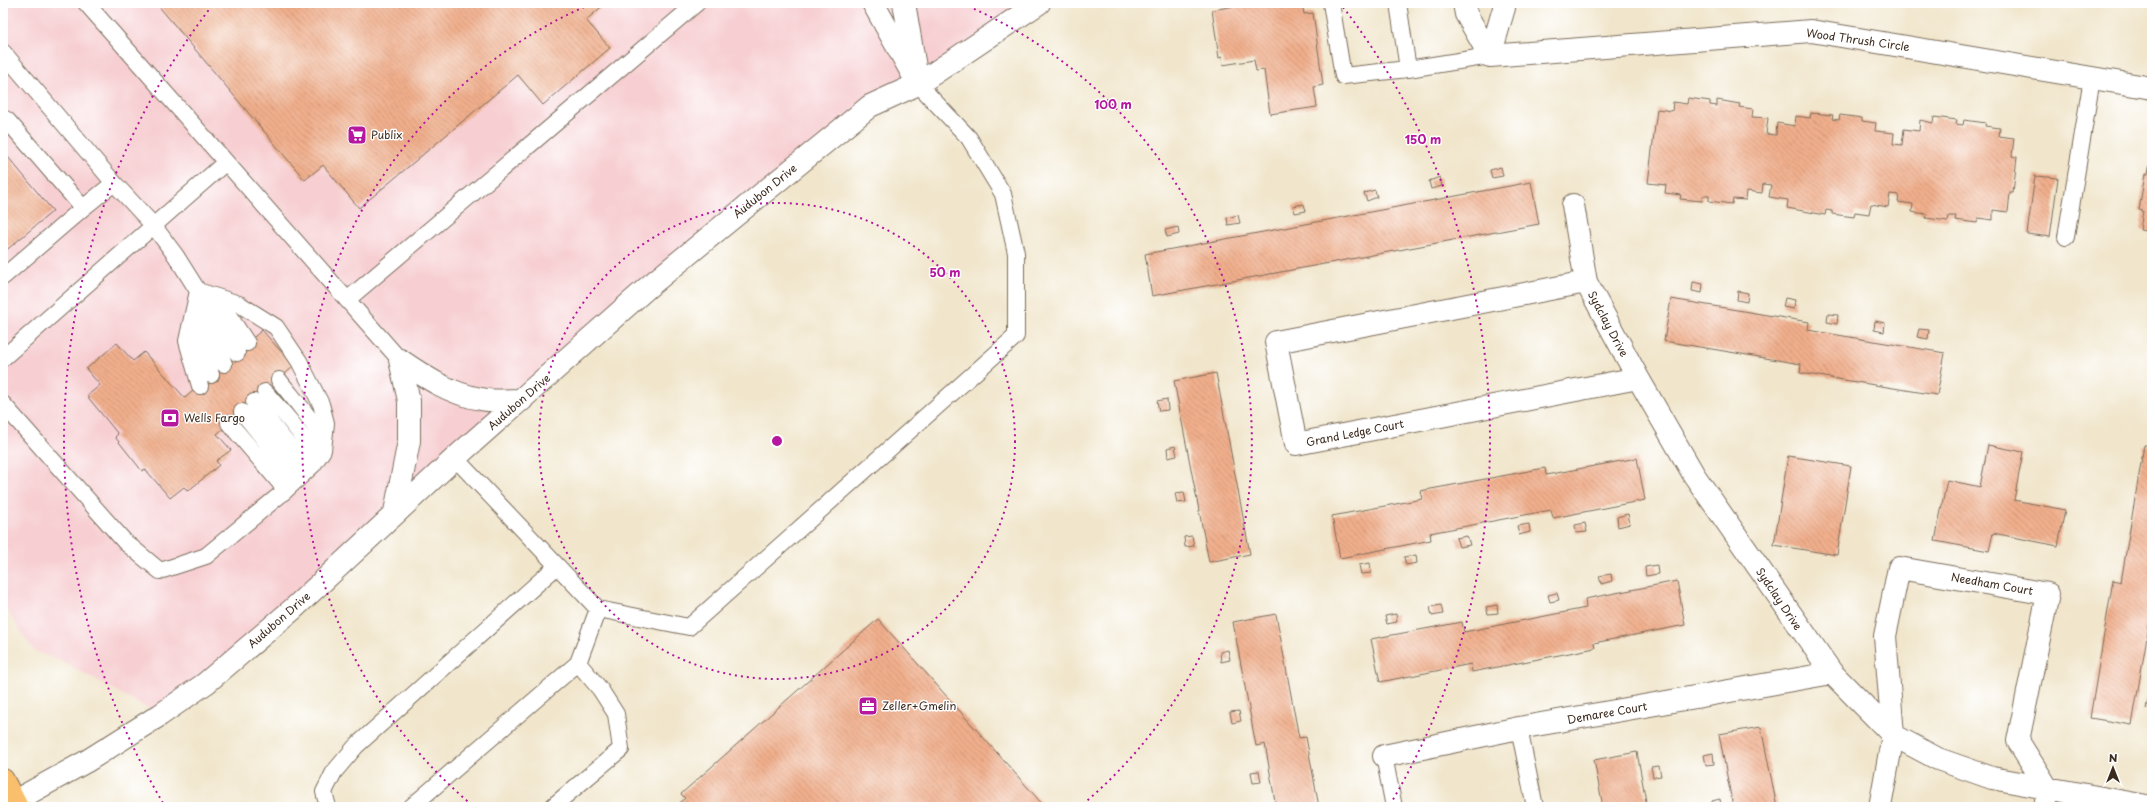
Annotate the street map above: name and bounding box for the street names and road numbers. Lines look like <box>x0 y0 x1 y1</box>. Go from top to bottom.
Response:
street label: Wood Thrush Circle <box>1805 24 1911 55</box>
street label: Audubon Drive <box>729 159 800 222</box>
street label: Sydclay Drive <box>1584 288 1633 360</box>
street label: Audubon Drive <box>484 369 554 434</box>
street label: Grand Ledge Court <box>1305 415 1406 450</box>
street label: Sydclay Drive <box>1752 564 1807 634</box>
street label: Needham Court <box>1950 568 2035 599</box>
street label: Audubon Drive <box>244 587 314 652</box>
street label: Demaree Court <box>1565 697 1649 728</box>

